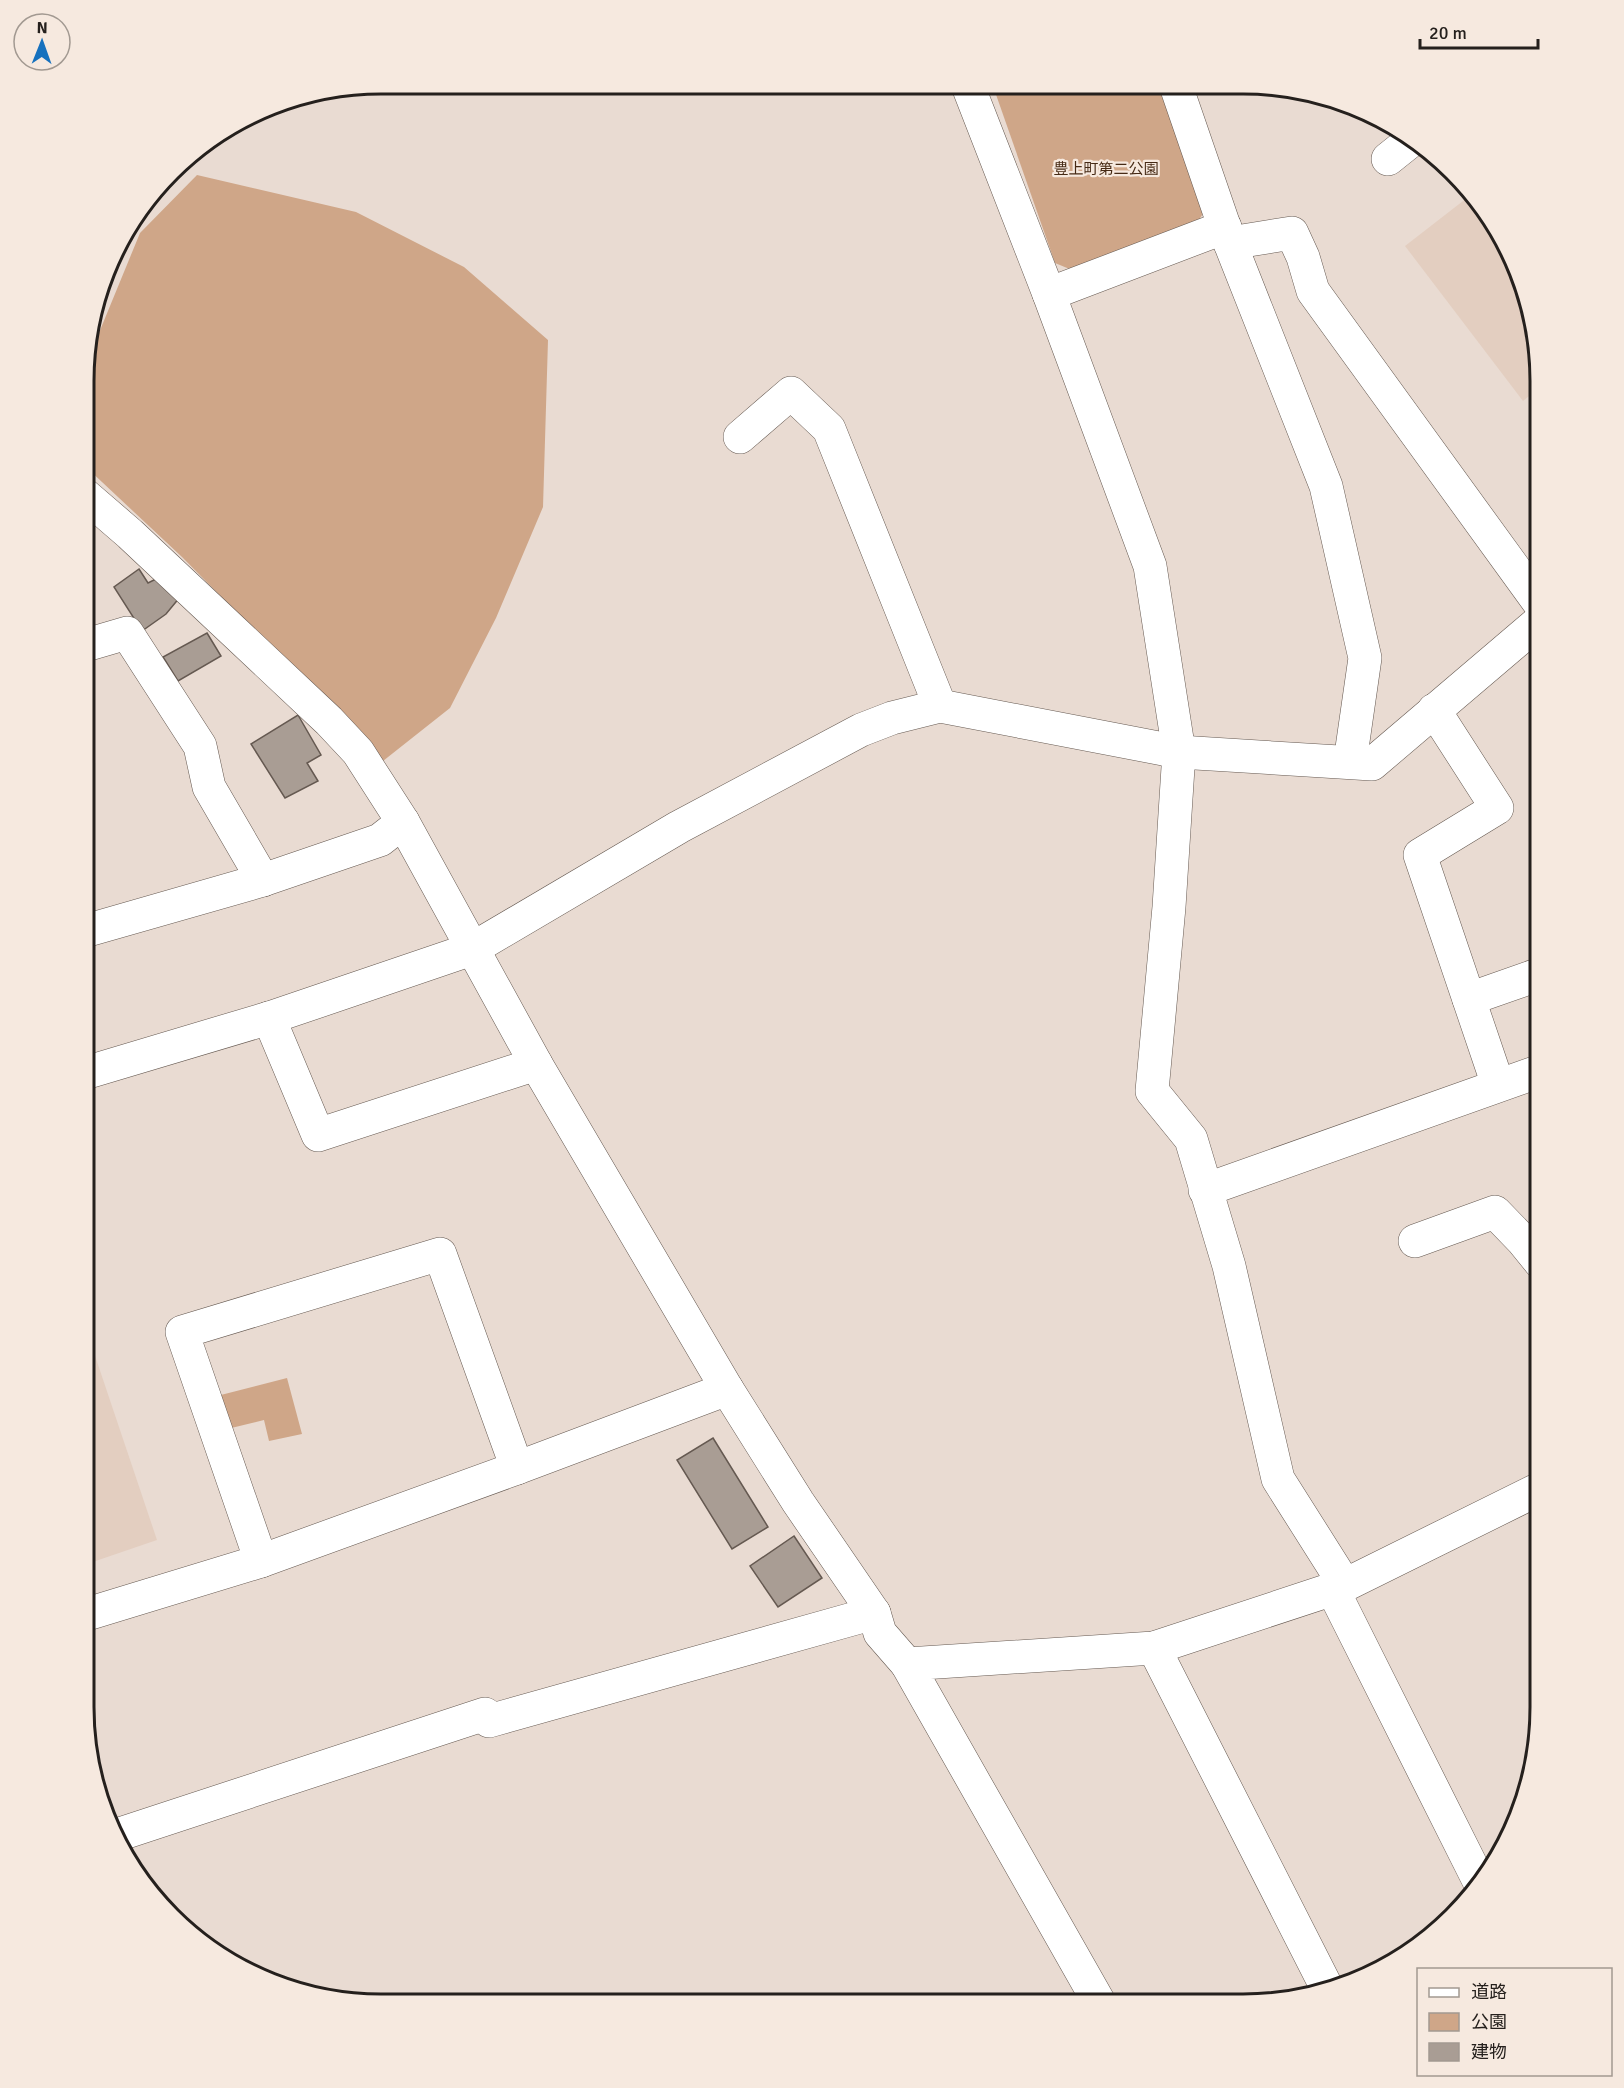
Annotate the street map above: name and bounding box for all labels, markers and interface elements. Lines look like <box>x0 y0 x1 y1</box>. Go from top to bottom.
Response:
north arrow <box>12 12 72 72</box>
scale bar <box>1420 12 1538 50</box>
text: N <box>37 18 48 38</box>
text: 20 m <box>1429 22 1467 44</box>
park label: 豊上町第二公園 <box>1053 160 1159 178</box>
legend <box>1417 1968 1612 2076</box>
text: 道路 <box>1471 1981 1507 2003</box>
text: 公園 <box>1471 2011 1507 2033</box>
text: 建物 <box>1471 2041 1507 2063</box>

